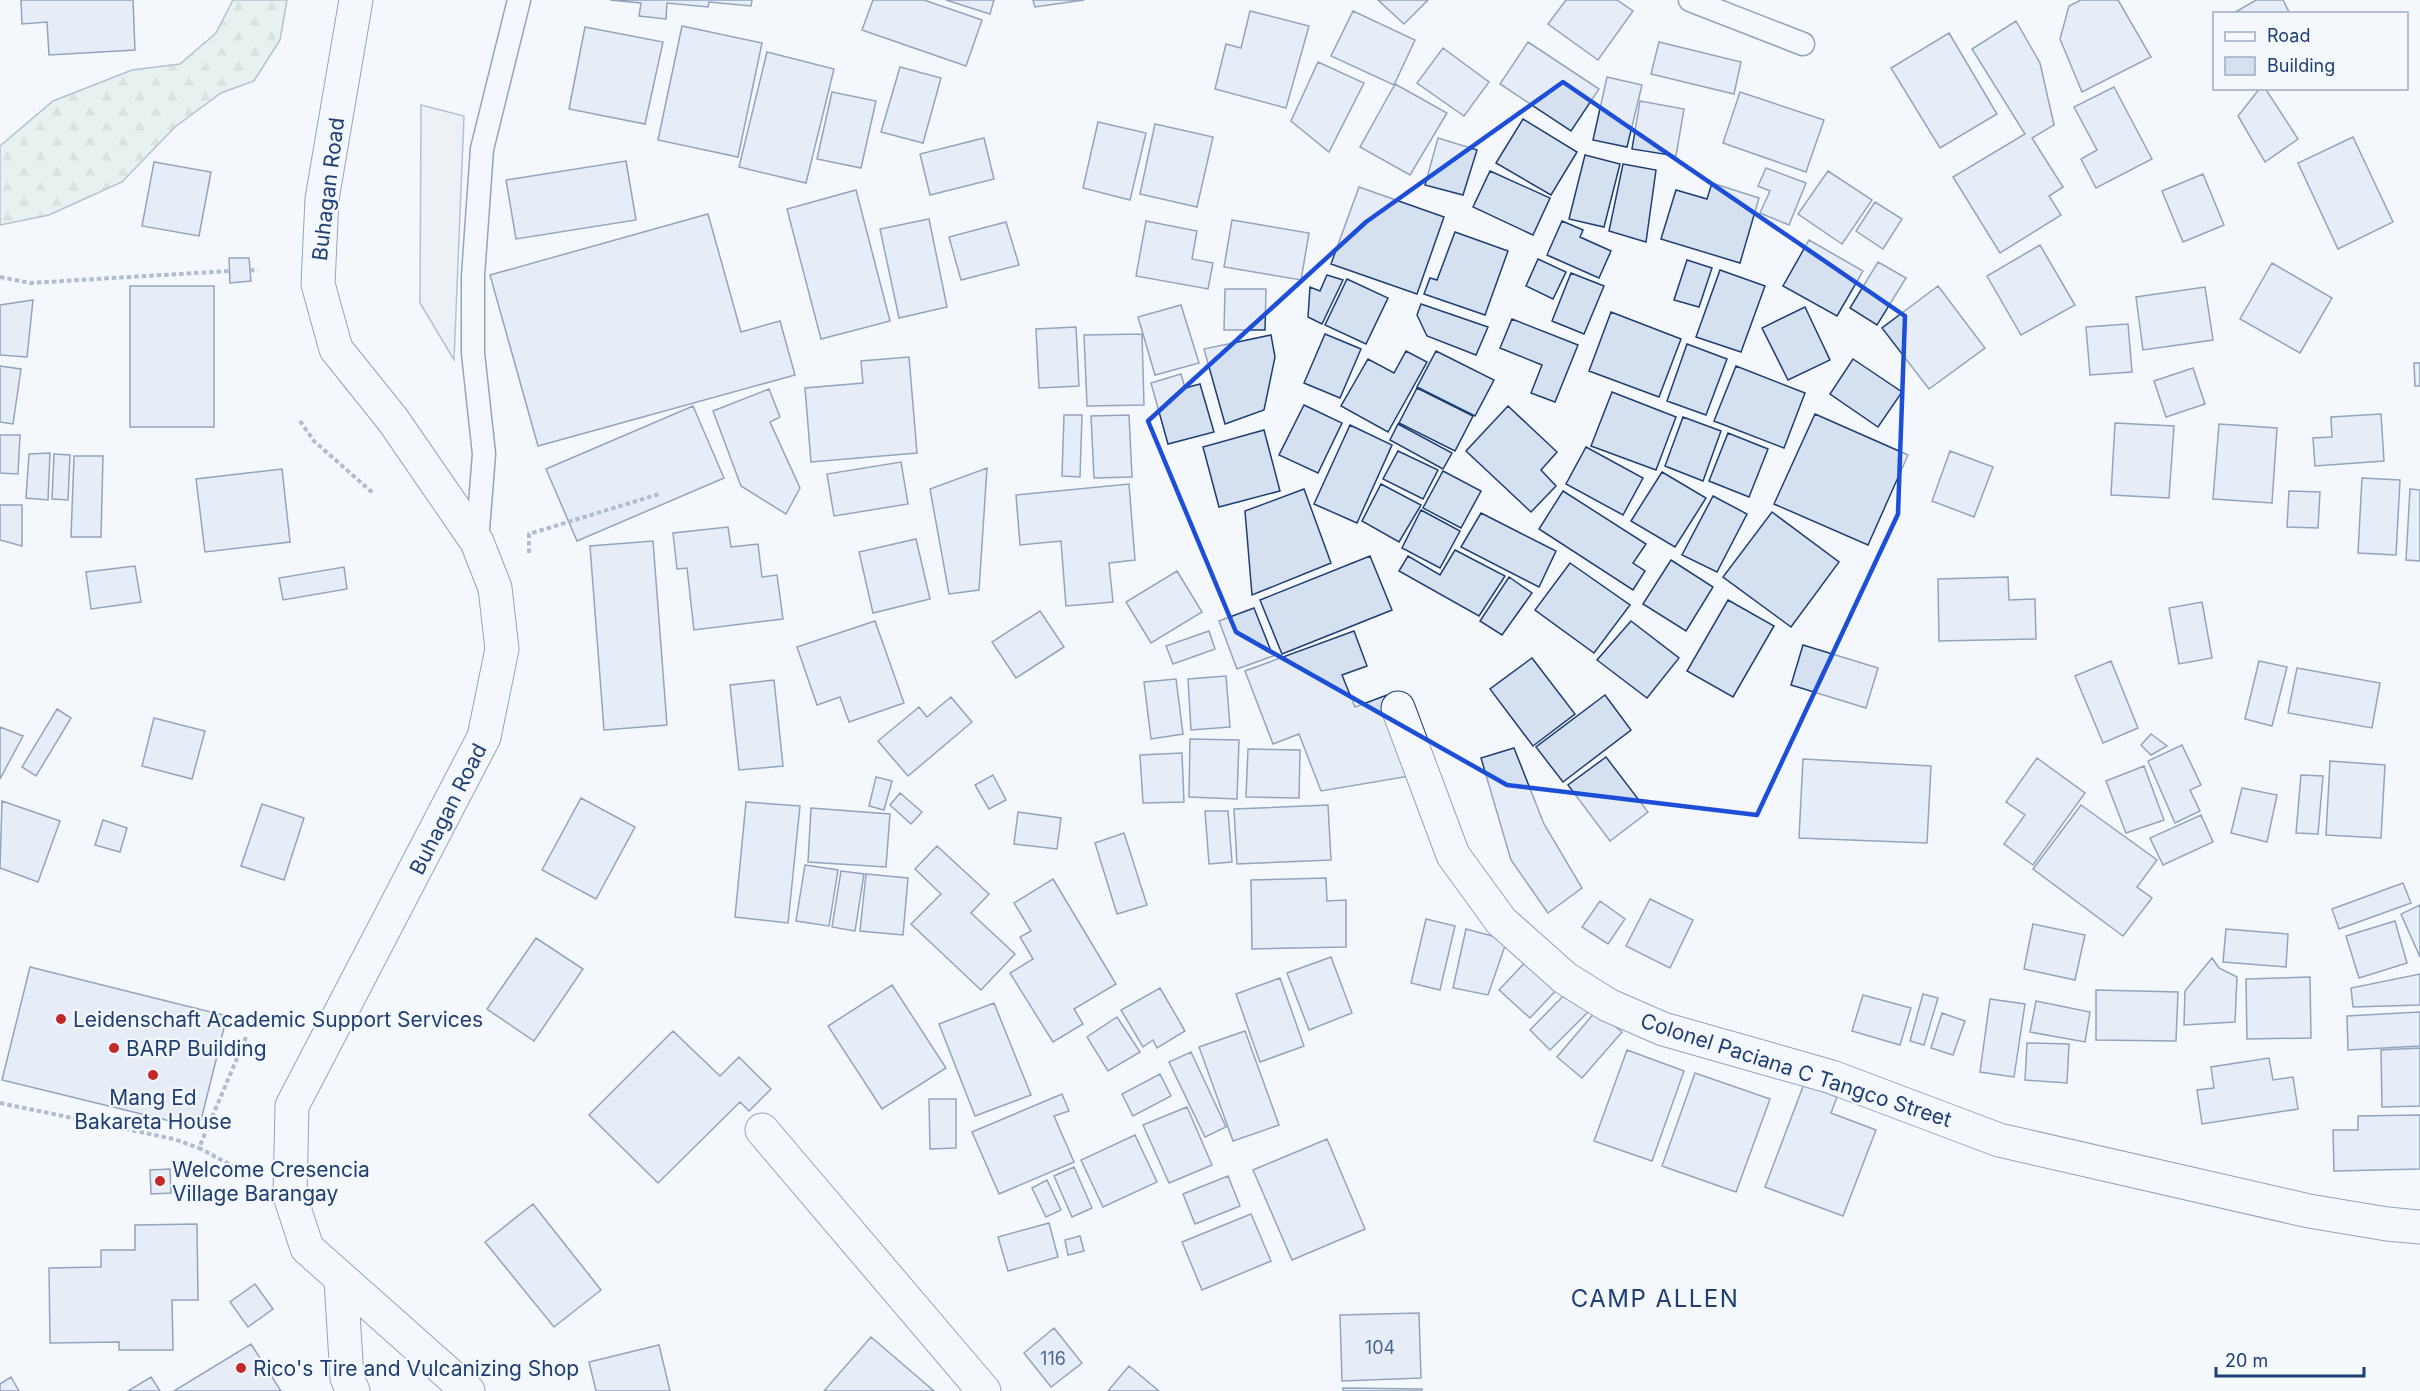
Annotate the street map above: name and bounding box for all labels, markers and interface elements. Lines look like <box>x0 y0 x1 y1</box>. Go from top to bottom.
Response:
legend <box>2213 12 2408 90</box>
text: Road <box>2267 25 2310 46</box>
text: Building <box>2267 55 2335 76</box>
street label: Buhagan Road <box>307 116 349 262</box>
street label: Buhagan Road <box>404 739 492 879</box>
place label: Leidenschaft Academic Support Services <box>73 1007 483 1032</box>
street label: Colonel Paciana C Tangco Street <box>1637 1008 1955 1132</box>
marker: Leidenschaft Academic Support Services <box>54 1012 68 1026</box>
place label: BARP Building <box>126 1036 267 1061</box>
marker: BARP Building <box>107 1041 121 1055</box>
marker: Mang Ed Bakareta House <box>146 1068 160 1082</box>
place label: Mang Ed Bakareta House <box>74 1085 232 1134</box>
place label: Welcome Cresencia Village Barangay <box>172 1157 370 1206</box>
marker: Welcome Cresencia Village Barangay <box>153 1174 167 1188</box>
district label: CAMP ALLEN <box>1571 1284 1739 1313</box>
house number: 104 <box>1365 1337 1395 1358</box>
scale bar <box>2216 1340 2364 1378</box>
house number: 116 <box>1040 1348 1066 1369</box>
text: 20 m <box>2225 1350 2268 1371</box>
place label: Rico's Tire and Vulcanizing Shop <box>253 1356 579 1381</box>
marker: Rico's Tire and Vulcanizing Shop <box>234 1361 248 1375</box>

